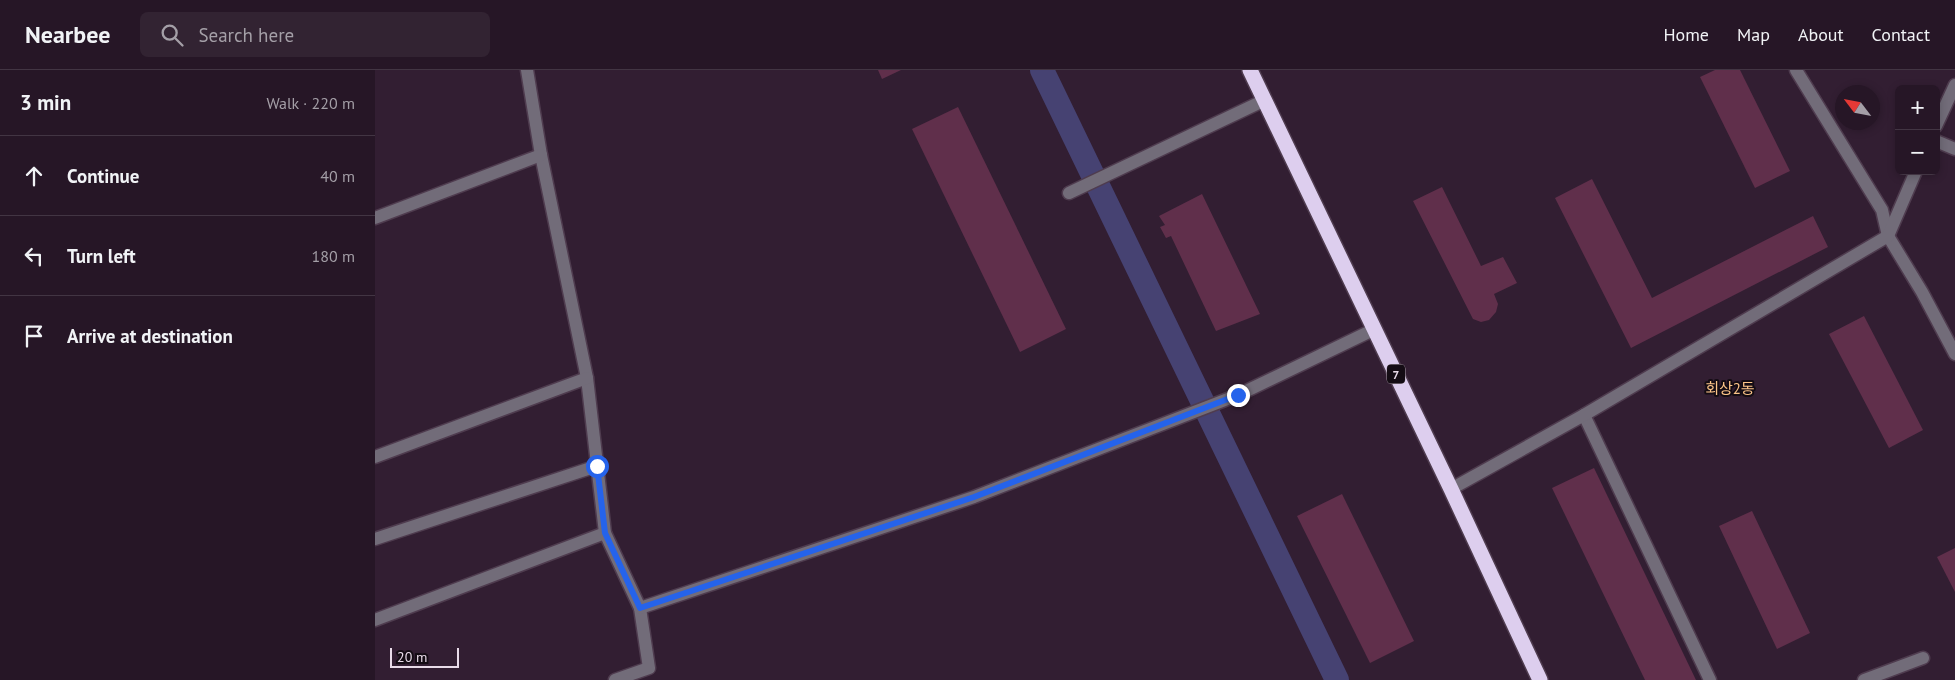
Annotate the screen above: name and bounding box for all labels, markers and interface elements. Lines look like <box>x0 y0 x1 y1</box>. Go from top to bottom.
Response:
search box <box>140 12 490 57</box>
text: Nearbee <box>25 19 110 50</box>
icon: search <box>158 21 186 49</box>
text: Search here <box>198 23 294 47</box>
text: Home <box>1663 23 1709 46</box>
text: Map <box>1737 23 1770 46</box>
text: About <box>1798 23 1844 46</box>
text: Contact <box>1872 23 1930 46</box>
north arrow <box>1835 85 1880 130</box>
map controls <box>1895 85 1940 175</box>
button: + <box>1895 85 1940 130</box>
text: 3 min <box>20 89 71 116</box>
text: Walk · 220 m <box>266 93 355 113</box>
button: − <box>1895 130 1940 175</box>
icon: ahead <box>20 162 48 190</box>
text: Continue <box>67 164 139 188</box>
text: 40 m <box>320 166 355 186</box>
icon: left <box>20 242 48 270</box>
text: Turn left <box>67 244 136 268</box>
text: 180 m <box>312 246 355 266</box>
icon: arrive <box>20 322 48 350</box>
text: Arrive at destination <box>67 324 233 348</box>
road number: 7 <box>1387 364 1405 384</box>
district label: 회상2동 <box>1705 379 1755 398</box>
route end <box>1227 384 1250 407</box>
route start <box>586 455 609 478</box>
scale bar <box>390 645 459 668</box>
text: 20 m <box>397 648 427 666</box>

